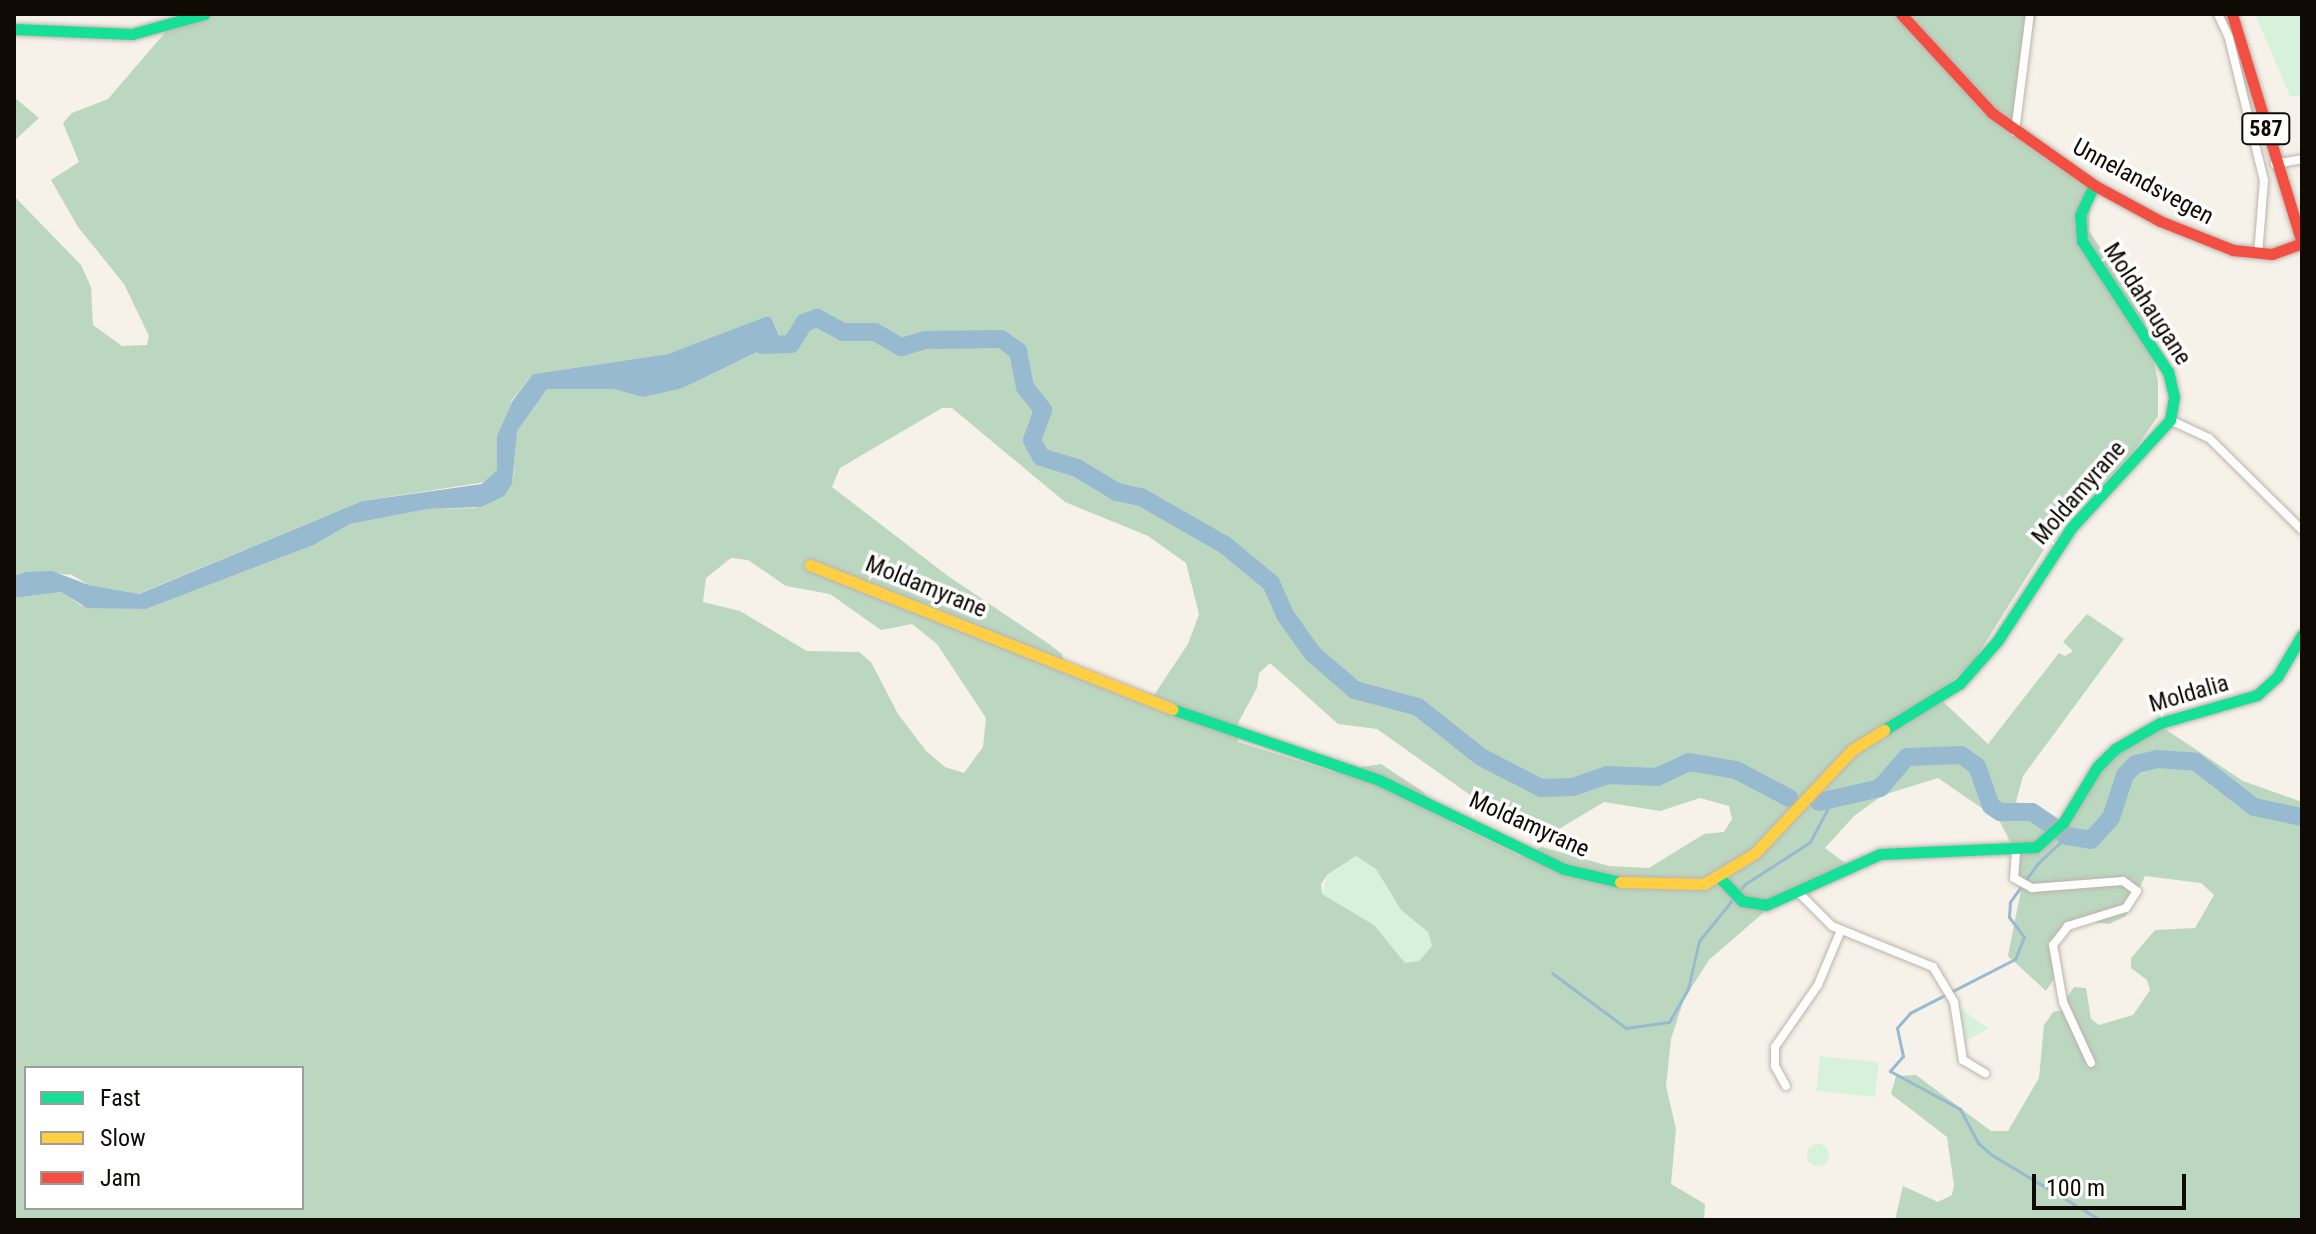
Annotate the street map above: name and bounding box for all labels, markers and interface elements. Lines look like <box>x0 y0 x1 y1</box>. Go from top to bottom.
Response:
road number: 587 <box>2240 111 2292 147</box>
street label: Unnelandsvegen <box>2068 133 2218 231</box>
street label: Moldahaugane <box>2097 237 2197 371</box>
street label: Moldamyrane <box>2026 435 2132 551</box>
street label: Moldamyrane <box>861 550 991 624</box>
street label: Moldalia <box>2146 669 2232 719</box>
street label: Moldamyrane <box>1465 786 1593 864</box>
legend <box>24 1066 304 1210</box>
text: Fast <box>100 1084 141 1112</box>
text: Slow <box>100 1124 146 1152</box>
scale bar <box>2036 1158 2190 1208</box>
text: Jam <box>100 1164 141 1192</box>
text: 100 m <box>2046 1174 2105 1202</box>

